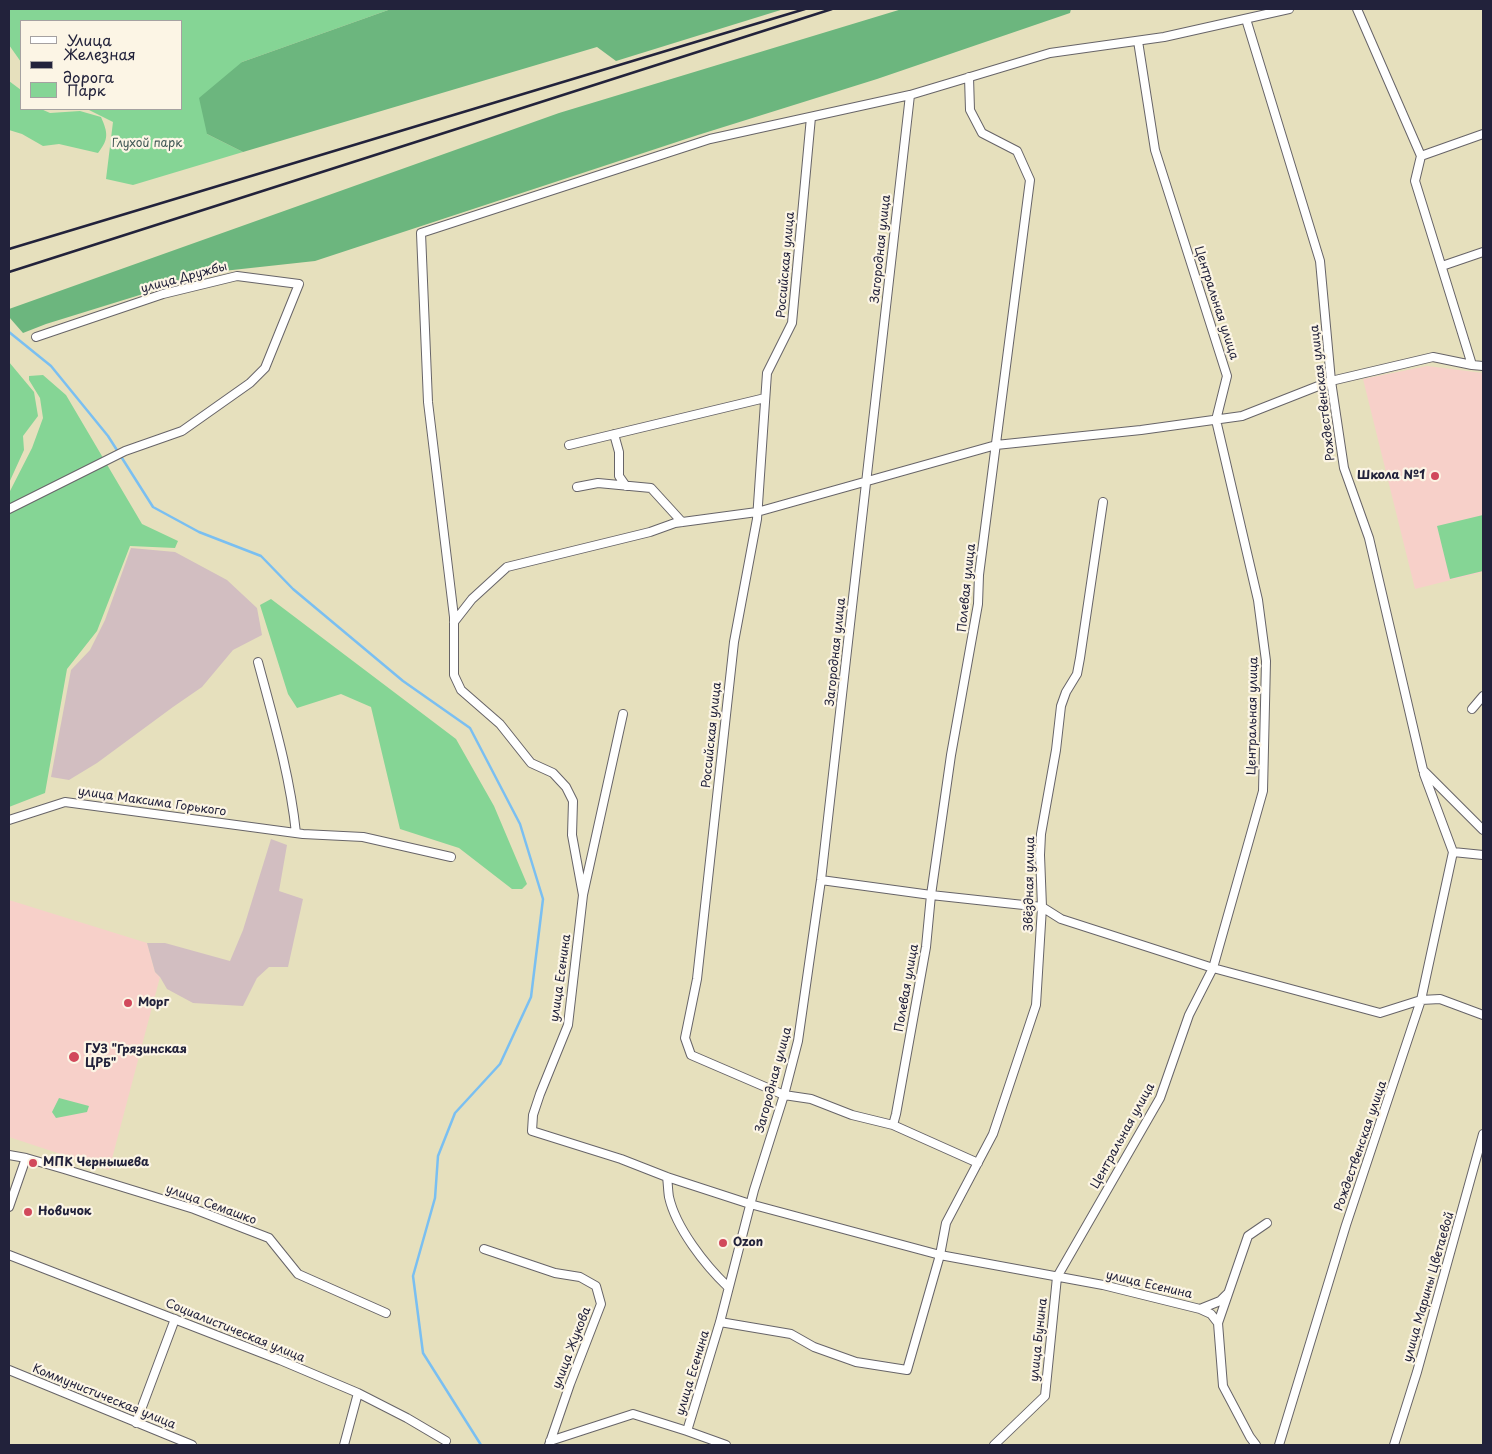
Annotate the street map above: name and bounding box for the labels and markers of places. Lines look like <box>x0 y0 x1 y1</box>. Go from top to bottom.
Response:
place label: Школа №1 <box>1357 469 1425 483</box>
marker: Школа №1 <box>1429 470 1441 482</box>
place label: Морг <box>138 996 169 1010</box>
marker: Морг <box>122 997 134 1009</box>
place label: ГУЗ "Грязинская ЦРБ" <box>85 1043 187 1071</box>
marker: ГУЗ "Грязинская ЦРБ" <box>67 1050 81 1064</box>
place label: МПК Чернышева <box>43 1156 149 1170</box>
marker: МПК Чернышева <box>27 1157 39 1169</box>
place label: Новичок <box>38 1205 91 1219</box>
marker: Новичок <box>22 1206 34 1218</box>
place label: Ozon <box>733 1236 763 1250</box>
marker: Ozon <box>717 1237 729 1249</box>

